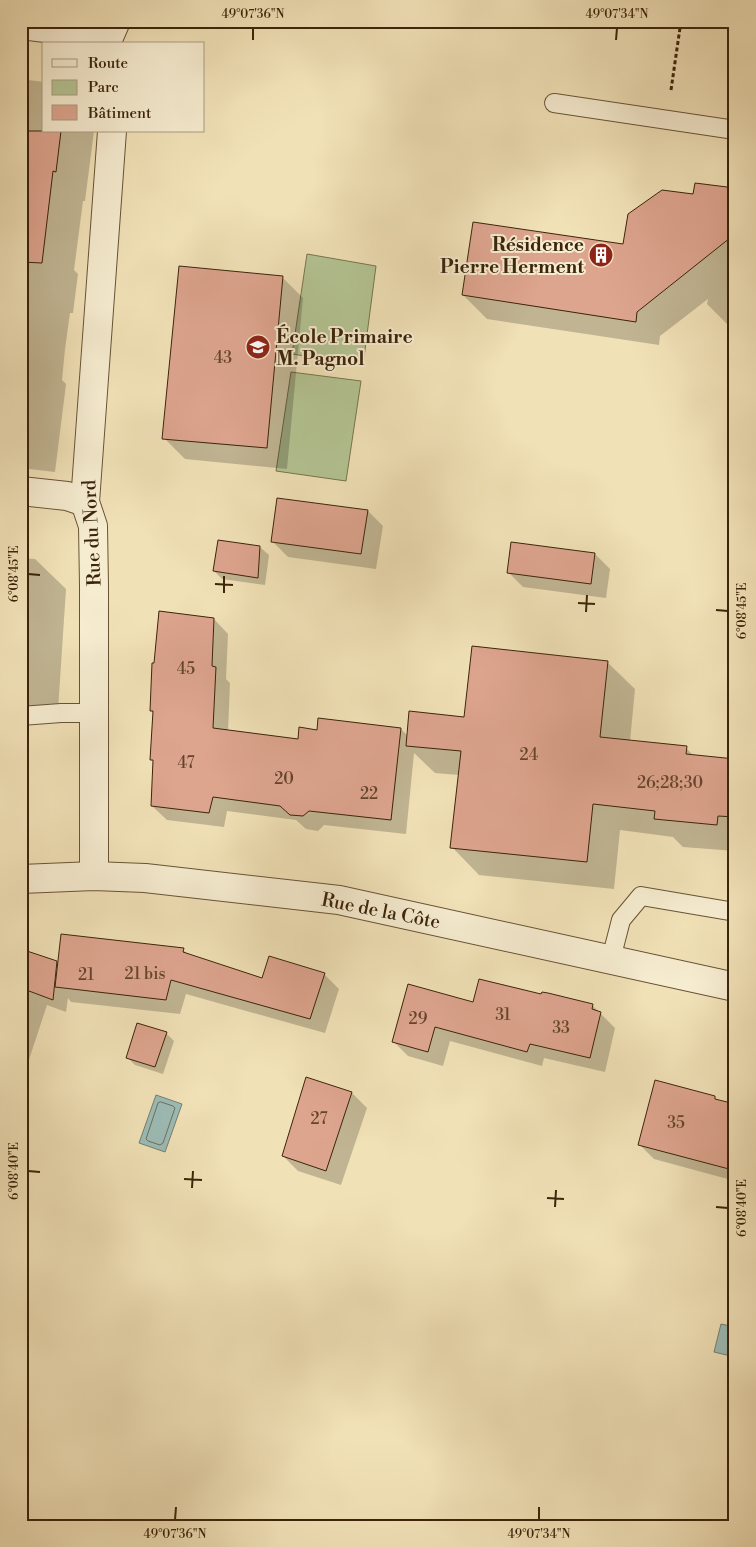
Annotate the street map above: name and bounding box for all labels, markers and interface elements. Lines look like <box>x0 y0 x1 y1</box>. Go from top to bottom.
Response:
text: 49°07'36"N <box>222 7 285 22</box>
text: 49°07'34"N <box>586 7 649 22</box>
legend <box>42 42 205 132</box>
text: Route <box>88 54 128 73</box>
text: Parc <box>88 78 119 97</box>
text: Bâtiment <box>87 104 152 123</box>
place label: Résidence Pierre Herment <box>440 233 584 279</box>
building icon: Résidence Pierre Herment <box>588 242 614 268</box>
place label: École Primaire M. Pagnol <box>276 324 413 371</box>
school or university icon: École Primaire M. Pagnol <box>245 334 271 360</box>
house number: 43 <box>214 348 232 368</box>
street label: Rue du Nord <box>77 479 107 587</box>
text: 6°08'45"E <box>7 546 22 602</box>
text: 6°08'45"E <box>735 583 750 639</box>
house number: 45 <box>177 659 195 679</box>
house number: 24 <box>520 745 539 765</box>
house number: 47 <box>178 753 194 773</box>
house number: 20 <box>274 769 294 789</box>
house number: 26;28;30 <box>637 773 703 793</box>
house number: 22 <box>360 784 378 804</box>
street label: Rue de la Côte <box>319 888 442 934</box>
house number: 21 bis <box>125 964 165 984</box>
house number: 21 <box>78 965 94 985</box>
house number: 31 <box>495 1005 511 1025</box>
house number: 29 <box>409 1009 428 1029</box>
house number: 33 <box>552 1018 570 1038</box>
house number: 27 <box>310 1109 328 1129</box>
house number: 35 <box>667 1113 685 1133</box>
text: 6°08'40"E <box>7 1142 22 1200</box>
text: 6°08'40"E <box>735 1179 750 1237</box>
text: 49°07'36"N <box>144 1527 207 1542</box>
text: 49°07'34"N <box>508 1527 571 1542</box>

